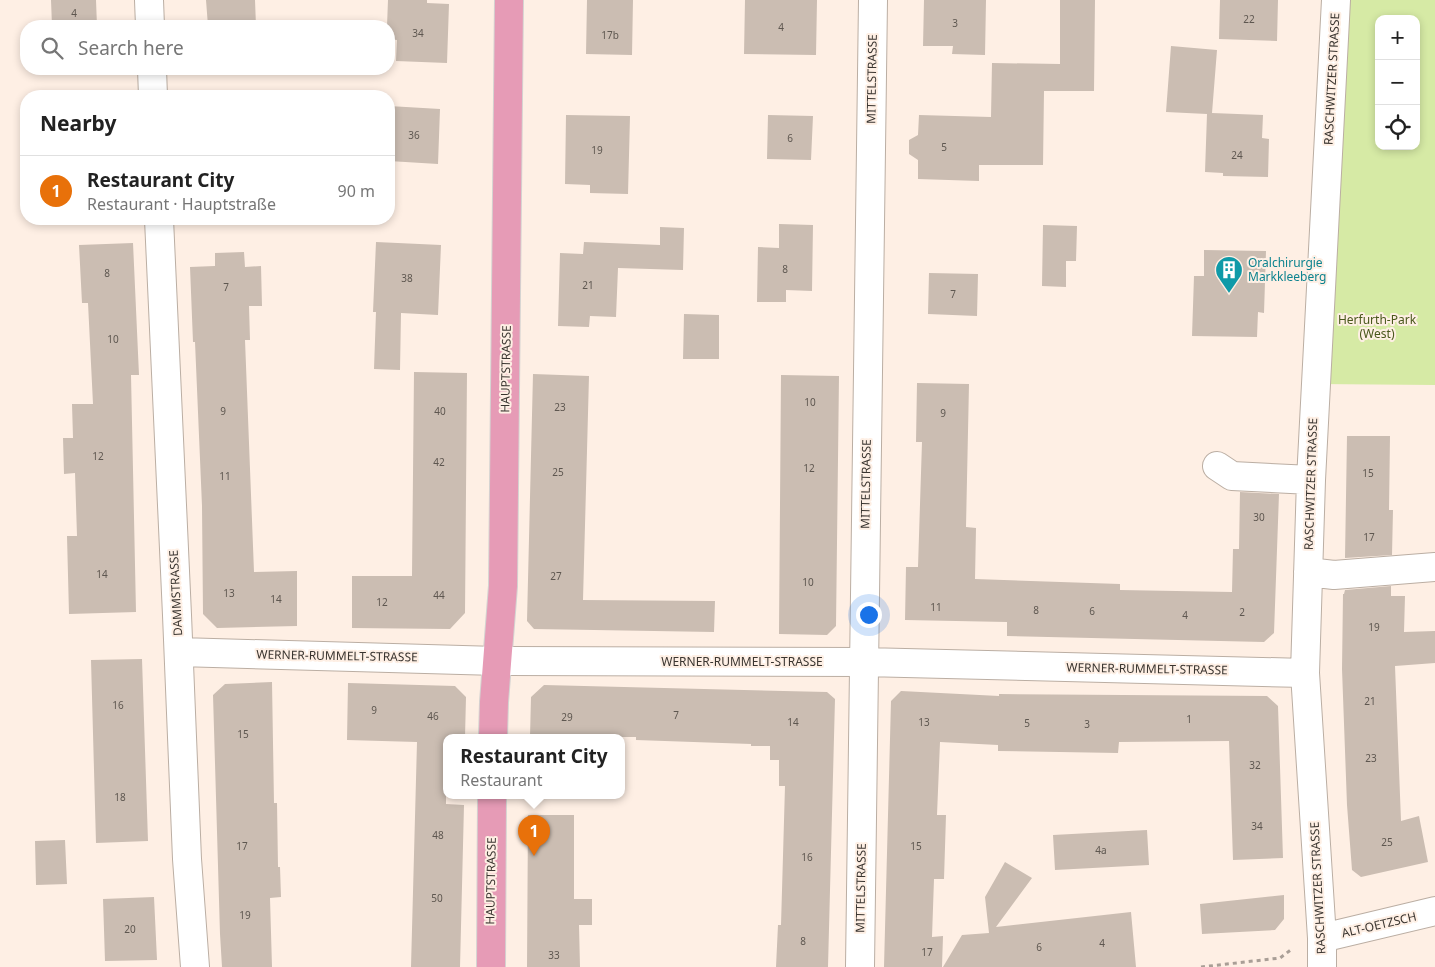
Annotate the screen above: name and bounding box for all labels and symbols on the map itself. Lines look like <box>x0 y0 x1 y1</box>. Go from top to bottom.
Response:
house number: 4 <box>71 6 77 20</box>
house number: 22 <box>1243 12 1255 26</box>
street label: RASCHWITZER STRASSE <box>1320 12 1343 146</box>
house number: 3 <box>952 16 958 30</box>
house number: 4 <box>778 20 784 34</box>
house number: 34 <box>412 26 424 40</box>
house number: 17b <box>601 28 619 42</box>
street label: MITTELSTRASSE <box>862 34 881 124</box>
house number: 36 <box>408 128 420 142</box>
house number: 6 <box>787 131 793 145</box>
house number: 5 <box>941 140 947 154</box>
house number: 19 <box>591 143 603 157</box>
house number: 24 <box>1231 148 1243 162</box>
place label: Oralchirurgie Markkleeberg <box>1248 254 1326 285</box>
building icon: Oralchirurgie Markkleeberg <box>1214 255 1244 294</box>
house number: 8 <box>782 262 788 276</box>
house number: 8 <box>104 266 110 280</box>
house number: 38 <box>401 271 413 285</box>
house number: 21 <box>582 278 594 292</box>
house number: 7 <box>223 280 229 294</box>
house number: 7 <box>950 287 956 301</box>
park label: Herfurth-Park (West) <box>1338 311 1417 342</box>
street label: HAUPTSTRASSE <box>496 325 515 413</box>
house number: 10 <box>107 332 119 346</box>
house number: 10 <box>804 395 816 409</box>
house number: 23 <box>554 400 566 414</box>
house number: 9 <box>220 404 226 418</box>
house number: 40 <box>434 404 446 418</box>
house number: 9 <box>940 406 946 420</box>
street label: RASCHWITZER STRASSE <box>1300 417 1321 550</box>
street label: MITTELSTRASSE <box>856 439 875 529</box>
house number: 12 <box>92 449 104 463</box>
house number: 42 <box>433 455 445 469</box>
house number: 12 <box>803 461 815 475</box>
house number: 25 <box>552 465 564 479</box>
house number: 15 <box>1362 466 1374 480</box>
house number: 11 <box>219 469 231 483</box>
house number: 30 <box>1253 510 1265 524</box>
house number: 17 <box>1363 530 1375 544</box>
street label: DAMMSTRASSE <box>165 550 186 637</box>
house number: 14 <box>96 567 108 581</box>
house number: 27 <box>550 569 562 583</box>
house number: 10 <box>802 575 814 589</box>
house number: 13 <box>223 586 235 600</box>
house number: 44 <box>433 588 445 602</box>
house number: 14 <box>270 592 282 606</box>
house number: 12 <box>376 595 388 609</box>
house number: 11 <box>930 600 942 614</box>
your location <box>856 602 882 628</box>
house number: 8 <box>1033 603 1039 617</box>
house number: 6 <box>1089 604 1095 618</box>
house number: 2 <box>1239 605 1245 619</box>
house number: 4 <box>1182 608 1188 622</box>
house number: 19 <box>1368 620 1380 634</box>
street label: WERNER-RUMMELT-STRASSE <box>256 646 418 665</box>
street label: WERNER-RUMMELT-STRASSE <box>661 653 823 670</box>
street label: WERNER-RUMMELT-STRASSE <box>1066 659 1228 678</box>
house number: 21 <box>1364 694 1376 708</box>
house number: 16 <box>112 698 124 712</box>
house number: 9 <box>371 703 377 717</box>
house number: 7 <box>673 708 679 722</box>
house number: 46 <box>427 709 439 723</box>
house number: 29 <box>561 710 573 724</box>
house number: 1 <box>1186 712 1192 726</box>
house number: 14 <box>787 715 799 729</box>
house number: 13 <box>918 715 930 729</box>
house number: 5 <box>1024 716 1030 730</box>
house number: 3 <box>1084 717 1090 731</box>
house number: 15 <box>237 727 249 741</box>
house number: 23 <box>1365 751 1377 765</box>
house number: 32 <box>1249 758 1261 772</box>
house number: 18 <box>114 790 126 804</box>
pin: 1 <box>518 815 550 856</box>
house number: 34 <box>1251 819 1263 833</box>
street label: RASCHWITZER STRASSE <box>1306 821 1329 955</box>
house number: 48 <box>432 828 444 842</box>
house number: 25 <box>1381 835 1393 849</box>
street label: HAUPTSTRASSE <box>481 837 500 925</box>
house number: 17 <box>236 839 248 853</box>
house number: 15 <box>910 839 922 853</box>
street label: MITTELSTRASSE <box>851 843 870 933</box>
house number: 4a <box>1095 843 1107 857</box>
house number: 16 <box>801 850 813 864</box>
house number: 50 <box>431 891 443 905</box>
house number: 19 <box>239 908 251 922</box>
street label: ALT-OETZSCH <box>1340 908 1418 941</box>
house number: 20 <box>124 922 136 936</box>
house number: 8 <box>800 934 806 948</box>
house number: 4 <box>1099 936 1105 950</box>
house number: 6 <box>1036 940 1042 954</box>
house number: 17 <box>921 945 933 959</box>
house number: 33 <box>548 948 560 962</box>

